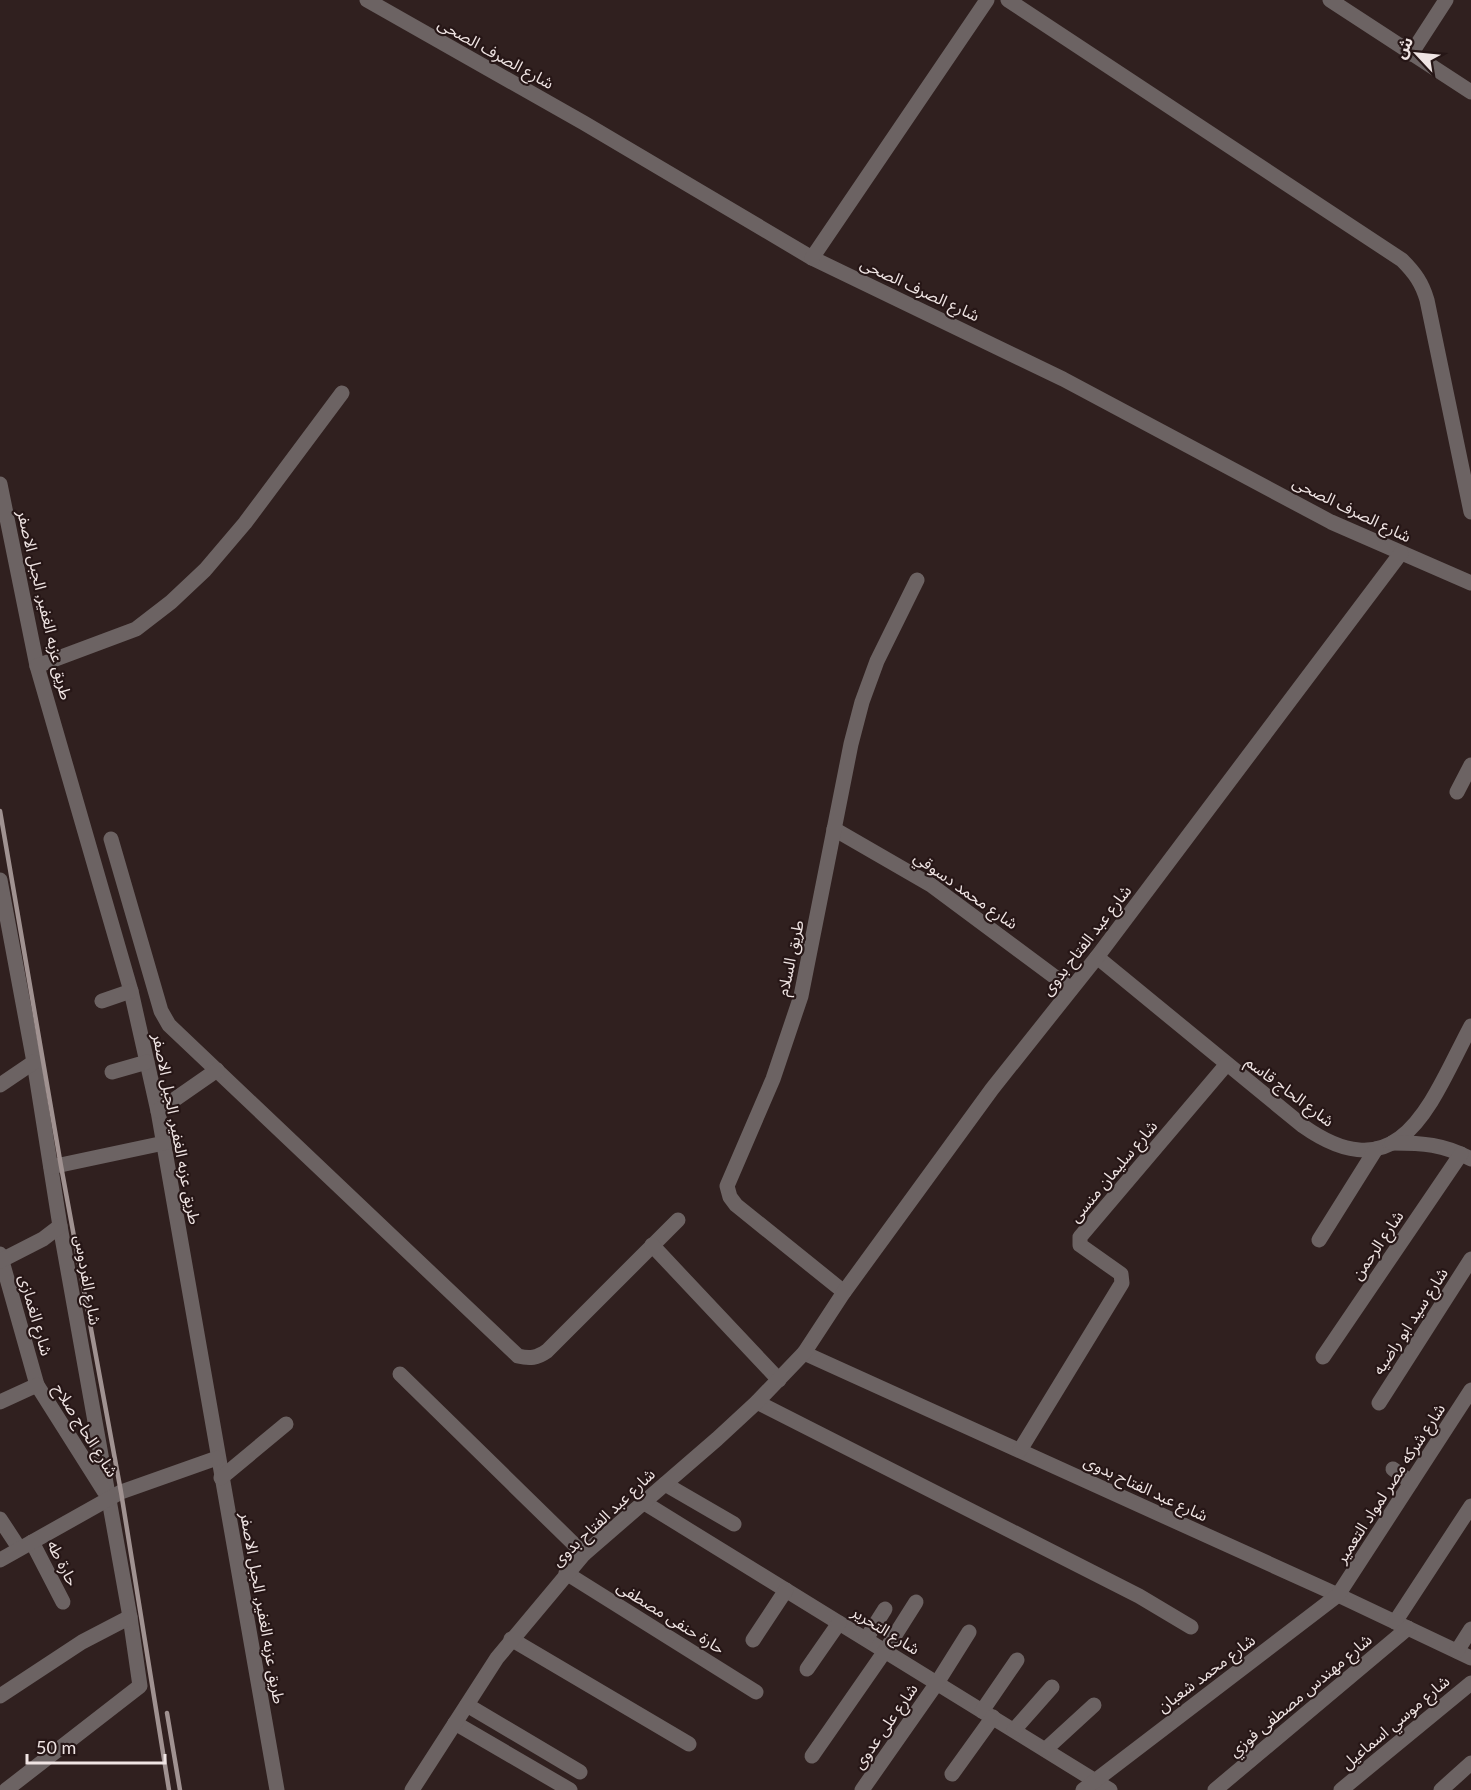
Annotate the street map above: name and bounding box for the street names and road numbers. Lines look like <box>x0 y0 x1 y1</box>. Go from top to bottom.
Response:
street label: شارع الصرف الصحى <box>433 13 557 96</box>
street label: شارع الصرف الصحى <box>856 253 983 328</box>
street label: شارع الصرف الصحى <box>1288 472 1414 549</box>
street label: طريق عزبه الغفير, الجبل الاصفر <box>12 507 77 702</box>
street label: شارع محمد دسوقي <box>908 847 1022 936</box>
street label: شارع عبد الفتاح بدوى <box>1037 881 1138 1001</box>
street label: طريق السلام <box>772 918 811 999</box>
street label: طريق عزبه الغفير, الجبل الاصفر <box>147 1031 205 1227</box>
street label: شارع الحاج قاسم <box>1240 1051 1338 1133</box>
street label: شارع سليمان منسى <box>1065 1116 1164 1228</box>
street label: شارع الرحمن <box>1347 1207 1410 1285</box>
street label: شارع الفردوس <box>67 1233 106 1327</box>
street label: شارع سيد ابو راضيه <box>1368 1264 1455 1380</box>
street label: شارع الغمازى <box>12 1272 57 1359</box>
street label: شارع الحاج صلاح <box>47 1379 123 1482</box>
street label: شارع شركه مصر لمواد التعمير <box>1330 1399 1452 1569</box>
street label: شارع عبد الفتاح بدوى <box>1080 1451 1211 1528</box>
street label: شارع عبد الفتاح بدوى <box>547 1464 661 1572</box>
street label: طريق عزبه الغفير, الجبل الاصفر <box>235 1510 290 1706</box>
street label: حارة طه <box>43 1537 83 1589</box>
street label: حارة حنفى مصطفى <box>613 1576 729 1658</box>
street label: شارع التحرير <box>846 1601 924 1661</box>
street label: شارع مهندس مصطفى فوزي <box>1224 1629 1378 1763</box>
street label: شارع محمد شعبان <box>1153 1630 1261 1719</box>
street label: شارع موسي اسماعيل <box>1337 1671 1455 1776</box>
street label: شارع على عدوى <box>848 1679 924 1774</box>

